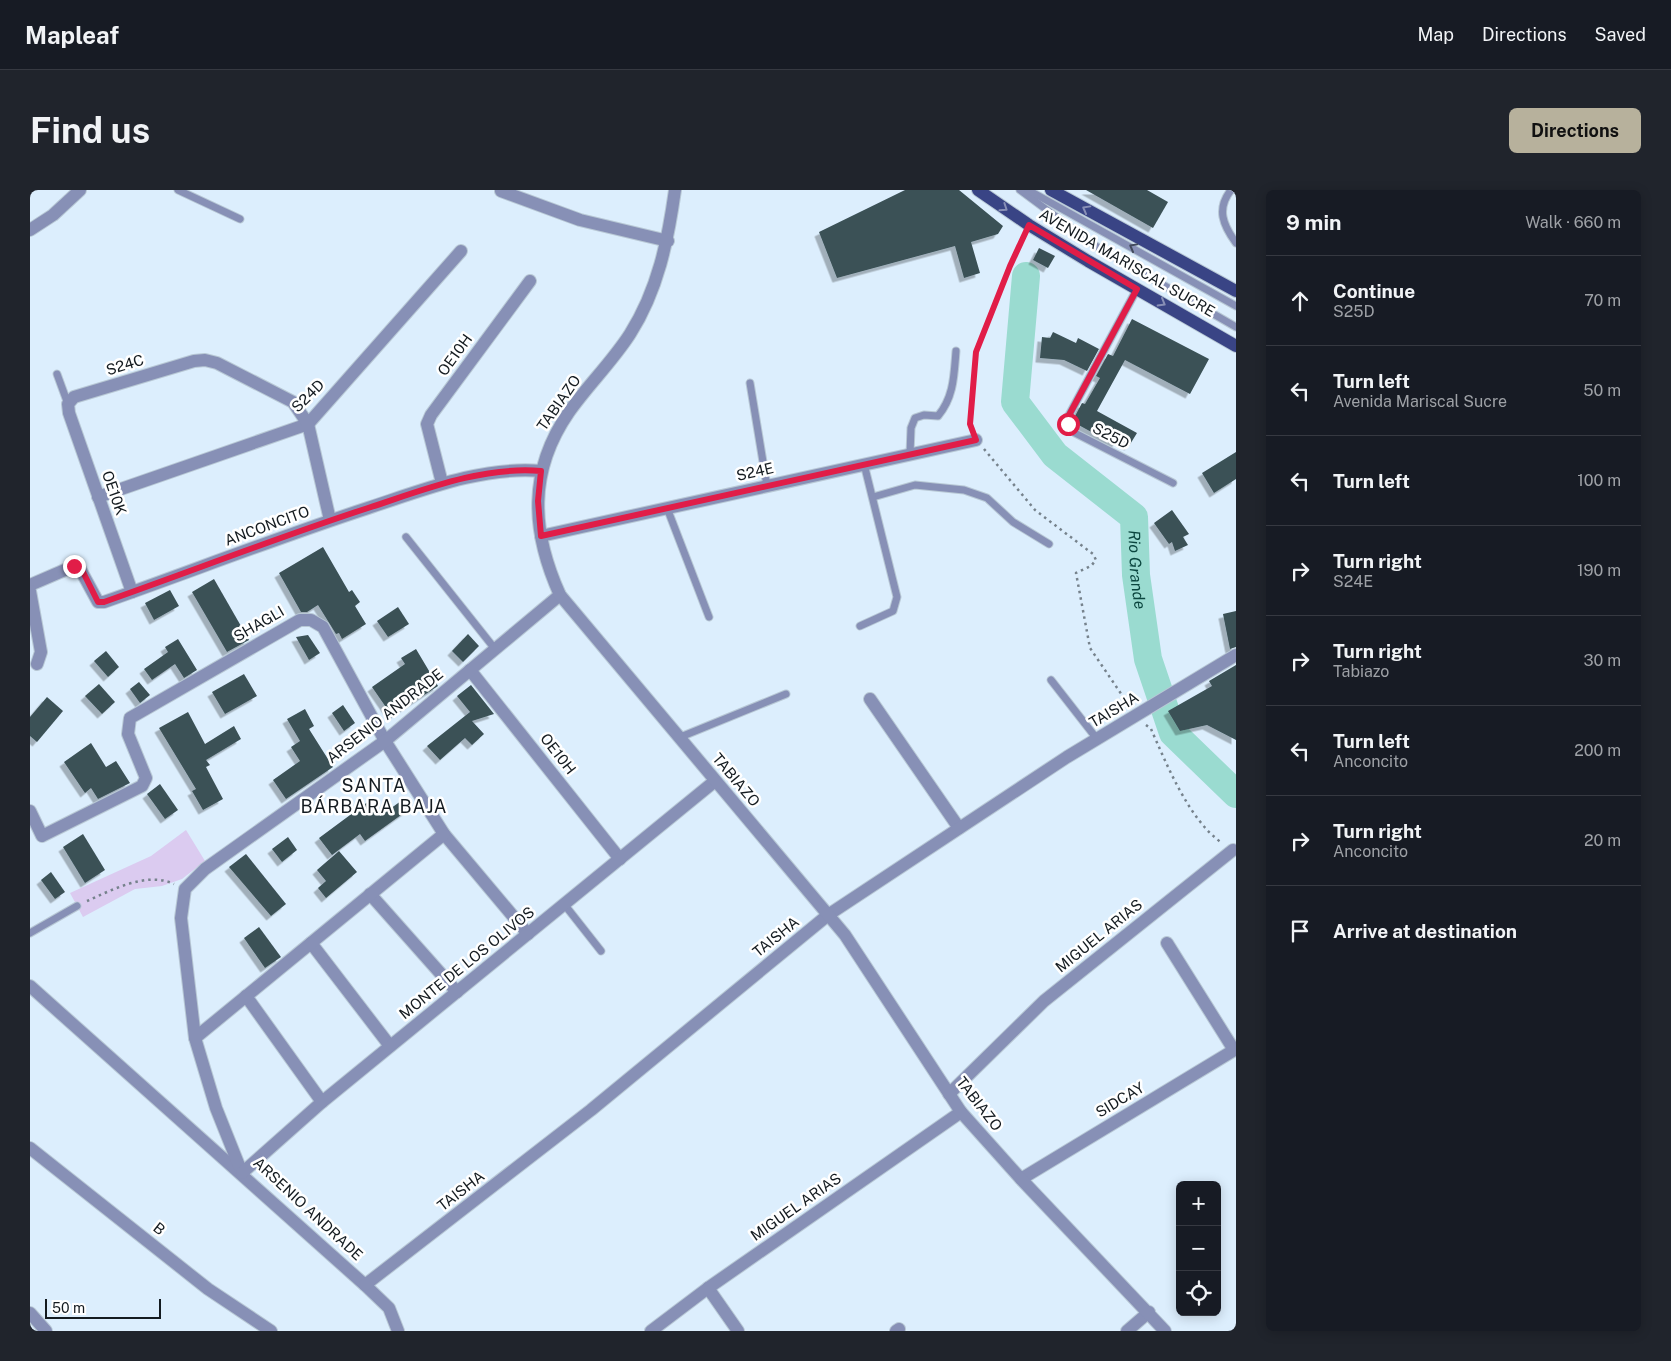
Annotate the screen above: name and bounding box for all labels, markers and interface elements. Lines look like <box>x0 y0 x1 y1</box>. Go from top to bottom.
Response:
text: Mapleaf <box>25 21 119 49</box>
text: Map <box>1417 24 1454 45</box>
text: Directions <box>1482 24 1567 45</box>
text: Saved <box>1595 24 1646 45</box>
button: Directions <box>1509 108 1641 153</box>
text: Find us <box>30 110 150 151</box>
one-way arrow <box>998 202 1007 211</box>
street label: AVENIDA MARISCAL SUCRE <box>1036 205 1218 320</box>
one-way arrow <box>1082 205 1091 215</box>
text: 9 min <box>1286 210 1342 235</box>
text: Walk · 660 m <box>1525 213 1621 232</box>
one-way arrow <box>1129 244 1138 254</box>
text: Continue <box>1333 280 1415 302</box>
icon: ahead <box>1286 287 1314 315</box>
text: 70 m <box>1584 291 1621 310</box>
one-way arrow <box>1156 297 1165 307</box>
text: S25D <box>1333 302 1375 321</box>
street label: OE10H <box>434 331 475 379</box>
street label: S24C <box>104 351 146 378</box>
text: Turn left <box>1333 370 1410 392</box>
street label: TABIAZO <box>533 372 584 434</box>
street label: S24D <box>288 376 327 415</box>
icon: left <box>1286 377 1314 405</box>
text: 50 m <box>1583 381 1621 400</box>
text: Avenida Mariscal Sucre <box>1333 392 1507 411</box>
route start <box>1057 413 1080 436</box>
street label: S25D <box>1090 419 1132 452</box>
street label: S24E <box>735 459 775 484</box>
icon: left <box>1286 467 1314 495</box>
street label: OE10K <box>99 468 130 517</box>
text: Turn left <box>1333 470 1410 492</box>
text: 100 m <box>1577 471 1621 490</box>
street label: ANCONCITO <box>222 502 312 549</box>
water label: Rio Grande <box>1124 530 1150 611</box>
text: Turn right <box>1333 550 1422 572</box>
route end <box>63 555 86 578</box>
icon: right <box>1286 557 1314 585</box>
text: 190 m <box>1577 561 1621 580</box>
text: S24E <box>1333 572 1373 591</box>
street label: SHAGLI <box>230 602 287 645</box>
text: Turn right <box>1333 640 1422 662</box>
icon: right <box>1286 647 1314 675</box>
text: 30 m <box>1584 651 1621 670</box>
text: Tabiazo <box>1333 662 1389 681</box>
street label: ARSENIO ANDRADE <box>323 665 446 766</box>
street label: TAISHA <box>1086 688 1142 731</box>
street label: OE10H <box>537 730 580 777</box>
text: Turn left <box>1333 730 1410 752</box>
icon: left <box>1286 737 1314 765</box>
text: 200 m <box>1574 741 1621 760</box>
street label: TABIAZO <box>709 750 763 810</box>
text: Anconcito <box>1333 752 1408 771</box>
district label: SANTA BÁRBARA BAJA <box>300 775 448 817</box>
text: Turn right <box>1333 820 1422 842</box>
icon: right <box>1286 827 1314 855</box>
text: 20 m <box>1584 831 1621 850</box>
text: Anconcito <box>1333 842 1408 861</box>
street label: MIGUEL ARIAS <box>1052 896 1145 976</box>
street label: MONTE DE LOS OLIVOS <box>396 903 538 1022</box>
street label: TAISHA <box>749 913 803 960</box>
icon: arrive <box>1286 917 1314 945</box>
text: Arrive at destination <box>1333 920 1517 942</box>
street label: TABIAZO <box>953 1073 1006 1134</box>
street label: SIDCAY <box>1092 1079 1147 1121</box>
street label: ARSENIO ANDRADE <box>250 1154 366 1264</box>
street label: TAISHA <box>434 1167 488 1214</box>
street label: MIGUEL ARIAS <box>747 1169 844 1244</box>
map controls <box>1176 1181 1221 1316</box>
button: + <box>1176 1181 1221 1226</box>
street label: B <box>150 1219 169 1238</box>
button: − <box>1176 1226 1221 1271</box>
button: locate <box>1176 1271 1221 1316</box>
scale bar <box>45 1296 161 1319</box>
text: 50 m <box>52 1300 85 1316</box>

